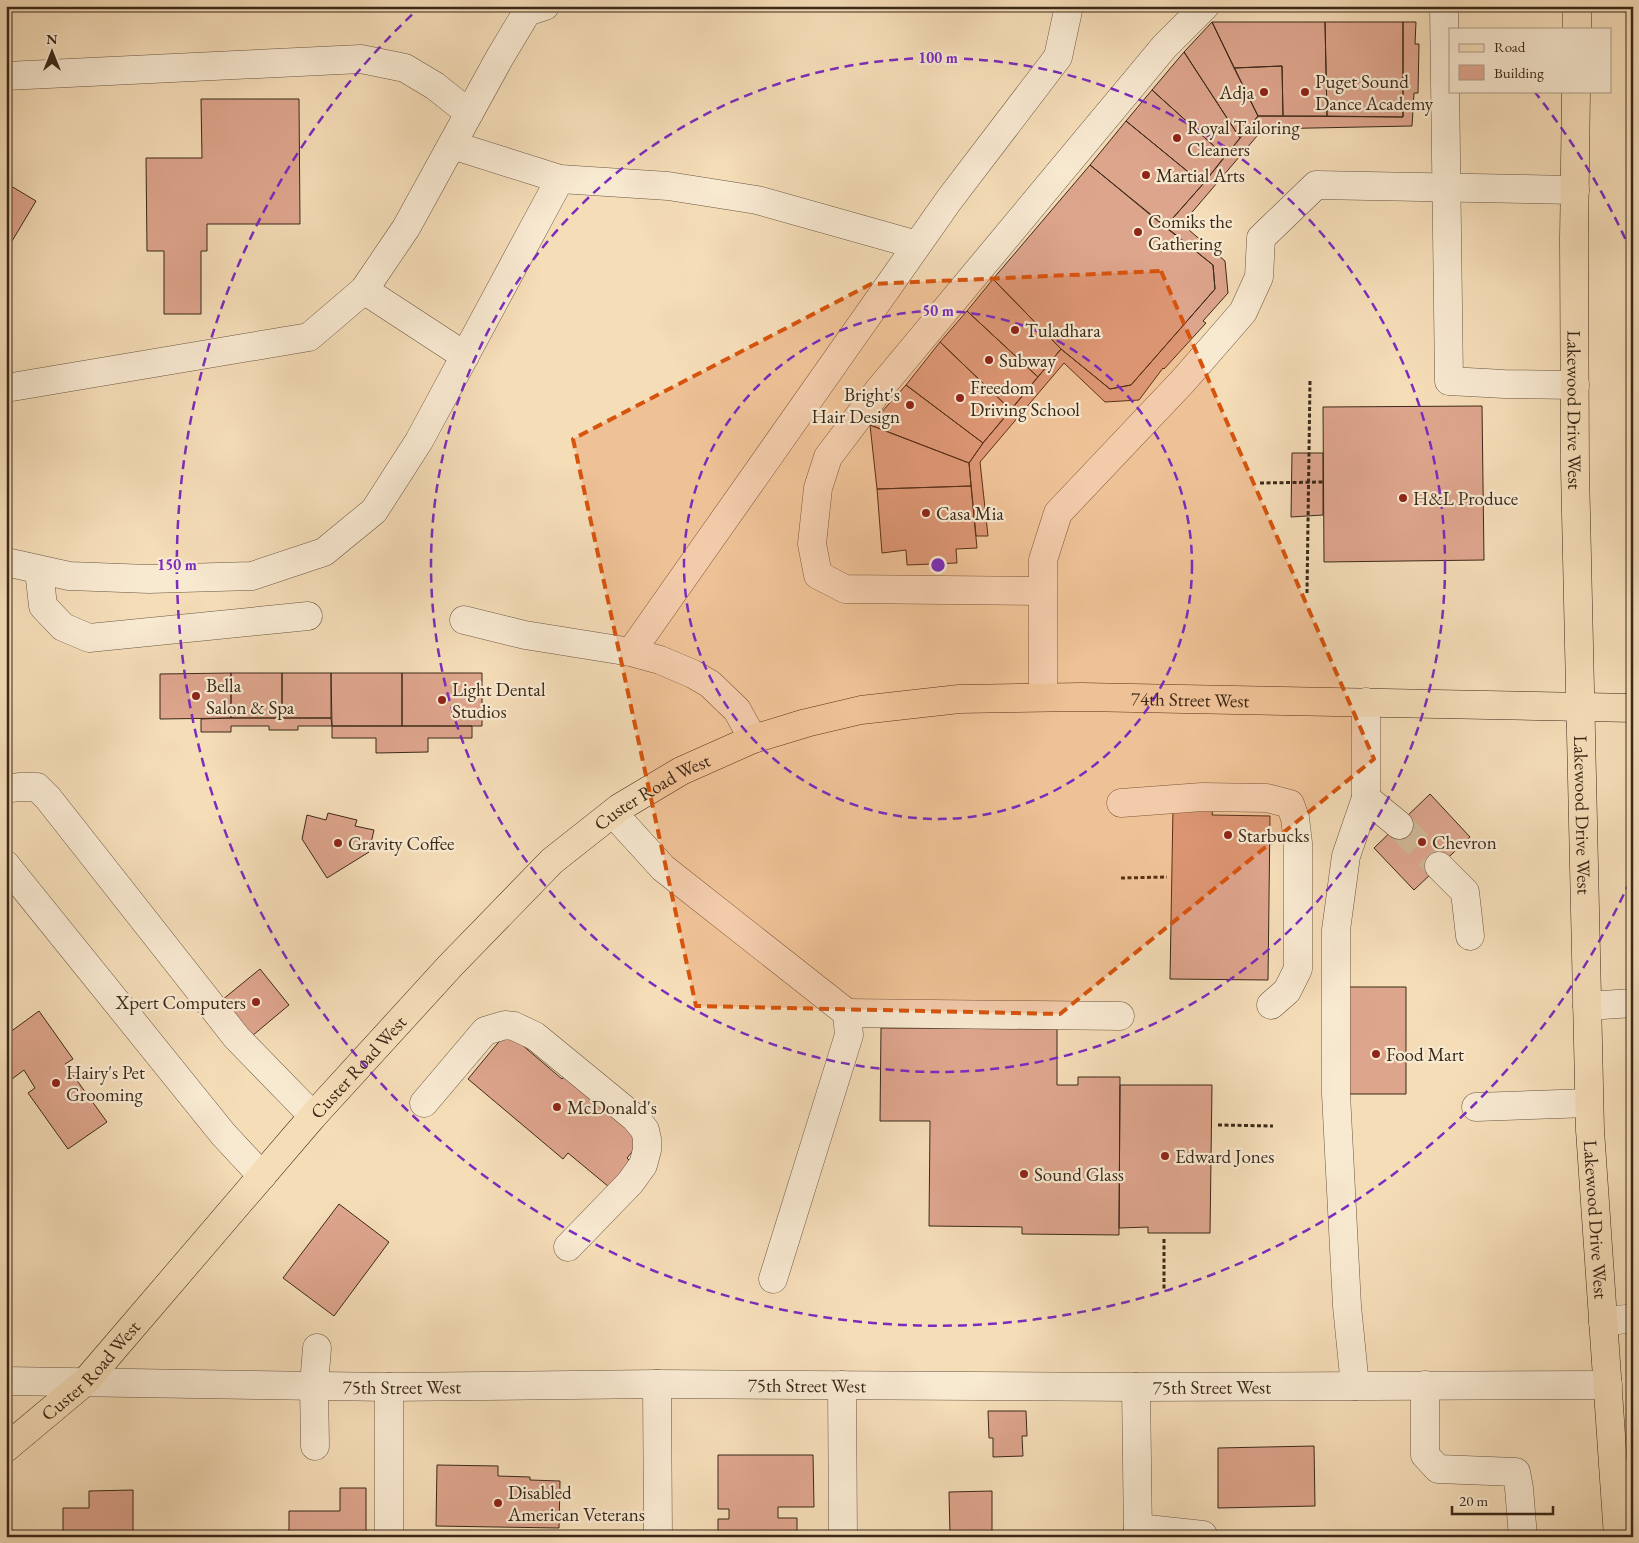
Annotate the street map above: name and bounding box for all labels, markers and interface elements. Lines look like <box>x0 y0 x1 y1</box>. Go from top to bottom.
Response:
north arrow <box>28 28 78 78</box>
legend <box>1449 28 1612 92</box>
text: N <box>46 30 58 48</box>
text: Road <box>1494 37 1526 56</box>
text: 100 m <box>918 48 958 67</box>
text: Building <box>1494 63 1544 82</box>
place label: Puget Sound Dance Academy <box>1315 69 1434 116</box>
place label: Adja <box>1218 80 1254 105</box>
marker: Adja <box>1258 86 1270 98</box>
marker: Puget Sound Dance Academy <box>1299 86 1311 98</box>
place label: Royal Tailoring Cleaners <box>1187 115 1300 162</box>
marker: Royal Tailoring Cleaners <box>1171 132 1183 144</box>
place label: Martial Arts <box>1156 163 1245 188</box>
marker: Martial Arts <box>1140 169 1152 181</box>
place label: Comiks the Gathering <box>1148 209 1232 256</box>
marker: Comiks the Gathering <box>1132 226 1144 238</box>
text: 50 m <box>922 301 954 320</box>
place label: Tuladhara <box>1025 318 1101 343</box>
marker: Tuladhara <box>1009 324 1021 336</box>
street label: Lakewood Drive West <box>1561 330 1587 490</box>
place label: Subway <box>999 348 1056 373</box>
marker: Subway <box>983 354 995 366</box>
place label: Freedom Driving School <box>970 375 1080 422</box>
place label: Bright's Hair Design <box>811 382 900 429</box>
marker: Freedom Driving School <box>954 392 966 404</box>
marker: Bright's Hair Design <box>904 399 916 411</box>
place label: H&L Produce <box>1413 486 1518 511</box>
marker: H&L Produce <box>1397 492 1409 504</box>
place label: Casa Mia <box>936 501 1004 526</box>
marker: Casa Mia <box>920 507 932 519</box>
text: 150 m <box>157 555 197 574</box>
centre of rings <box>929 556 947 574</box>
place label: Bella Salon & Spa <box>206 673 295 720</box>
place label: Light Dental Studios <box>452 677 546 724</box>
street label: 74th Street West <box>1131 686 1250 713</box>
marker: Bella Salon & Spa <box>190 690 202 702</box>
marker: Light Dental Studios <box>436 694 448 706</box>
street label: Lakewood Drive West <box>1568 735 1597 895</box>
street label: Custer Road West <box>589 748 714 836</box>
place label: Starbucks <box>1238 823 1309 848</box>
marker: Starbucks <box>1222 829 1234 841</box>
place label: Chevron <box>1432 830 1497 855</box>
place label: Gravity Coffee <box>348 831 454 856</box>
marker: Chevron <box>1416 836 1428 848</box>
marker: Gravity Coffee <box>332 837 344 849</box>
place label: Xpert Computers <box>115 990 246 1015</box>
marker: Xpert Computers <box>250 996 262 1008</box>
street label: Custer Road West <box>305 1010 412 1124</box>
place label: Food Mart <box>1386 1042 1464 1067</box>
marker: Food Mart <box>1370 1048 1382 1060</box>
place label: Hairy's Pet Grooming <box>66 1060 145 1107</box>
marker: Hairy's Pet Grooming <box>50 1077 62 1089</box>
place label: McDonald's <box>567 1095 657 1120</box>
marker: McDonald's <box>551 1101 563 1113</box>
street label: Lakewood Drive West <box>1578 1139 1614 1300</box>
place label: Edward Jones <box>1175 1144 1274 1169</box>
marker: Edward Jones <box>1159 1150 1171 1162</box>
place label: Sound Glass <box>1034 1162 1124 1187</box>
marker: Sound Glass <box>1018 1168 1030 1180</box>
street label: Custer Road West <box>36 1315 146 1426</box>
street label: 75th Street West <box>748 1373 866 1398</box>
street label: 75th Street West <box>343 1374 461 1400</box>
street label: 75th Street West <box>1153 1374 1271 1400</box>
place label: Disabled American Veterans <box>507 1480 645 1527</box>
scale bar <box>1452 1483 1553 1515</box>
text: 20 m <box>1459 1491 1488 1510</box>
marker: Disabled American Veterans <box>492 1497 504 1509</box>

